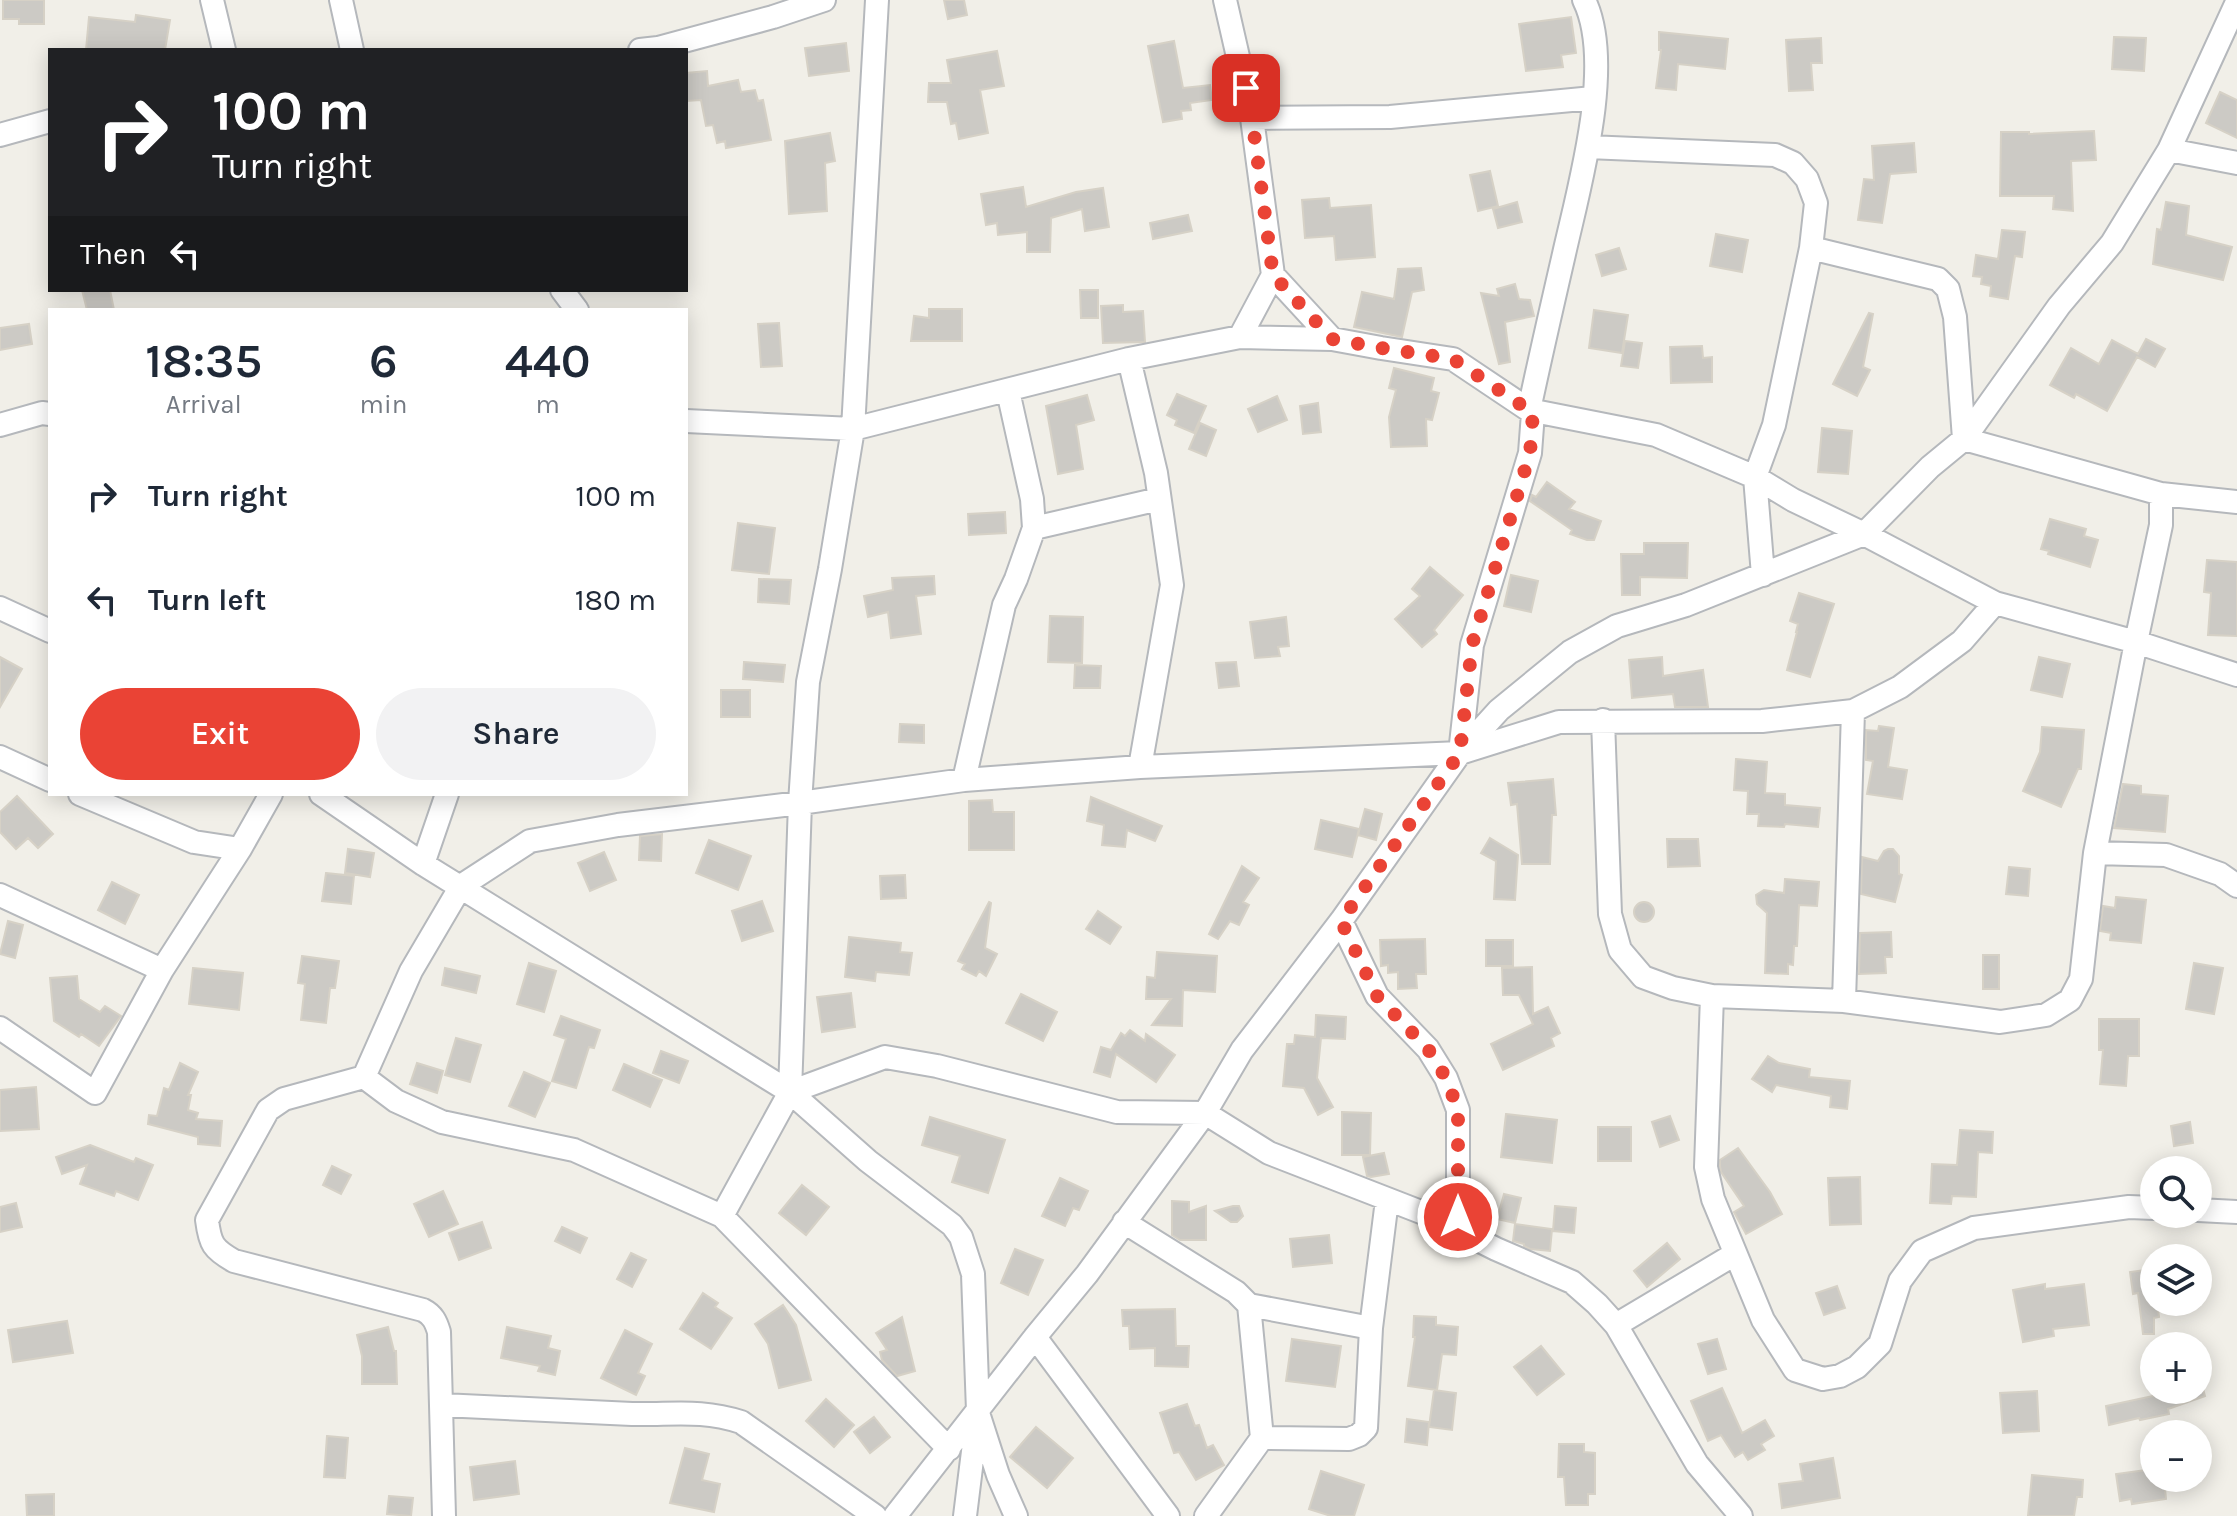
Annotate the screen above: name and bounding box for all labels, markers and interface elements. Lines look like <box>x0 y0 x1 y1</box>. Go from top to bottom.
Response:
pin <box>1212 54 1280 122</box>
icon: arrive <box>1224 66 1268 110</box>
text: 100 m <box>212 78 370 143</box>
icon: right <box>80 80 184 184</box>
text: Turn right <box>212 145 372 187</box>
icon: left <box>163 232 207 276</box>
text: Then <box>80 236 147 272</box>
text: 18:35 <box>145 333 262 389</box>
text: 6 <box>369 333 398 389</box>
text: 440 <box>505 333 591 389</box>
text: Arrival <box>166 389 242 420</box>
text: min <box>360 389 407 420</box>
text: m <box>536 389 560 420</box>
icon: right <box>80 474 124 518</box>
text: Turn right <box>148 478 288 514</box>
text: 100 m <box>575 478 656 514</box>
icon: left <box>80 578 124 622</box>
text: Turn left <box>148 582 266 618</box>
text: 180 m <box>575 582 656 618</box>
button: Exit <box>80 688 360 780</box>
button: Share <box>376 688 656 780</box>
map controls <box>2140 1156 2212 1492</box>
button: search <box>2140 1156 2212 1228</box>
position arrow <box>1416 1175 1500 1259</box>
button: layers <box>2140 1244 2212 1316</box>
button: + <box>2140 1332 2212 1404</box>
button: − <box>2140 1420 2212 1492</box>

